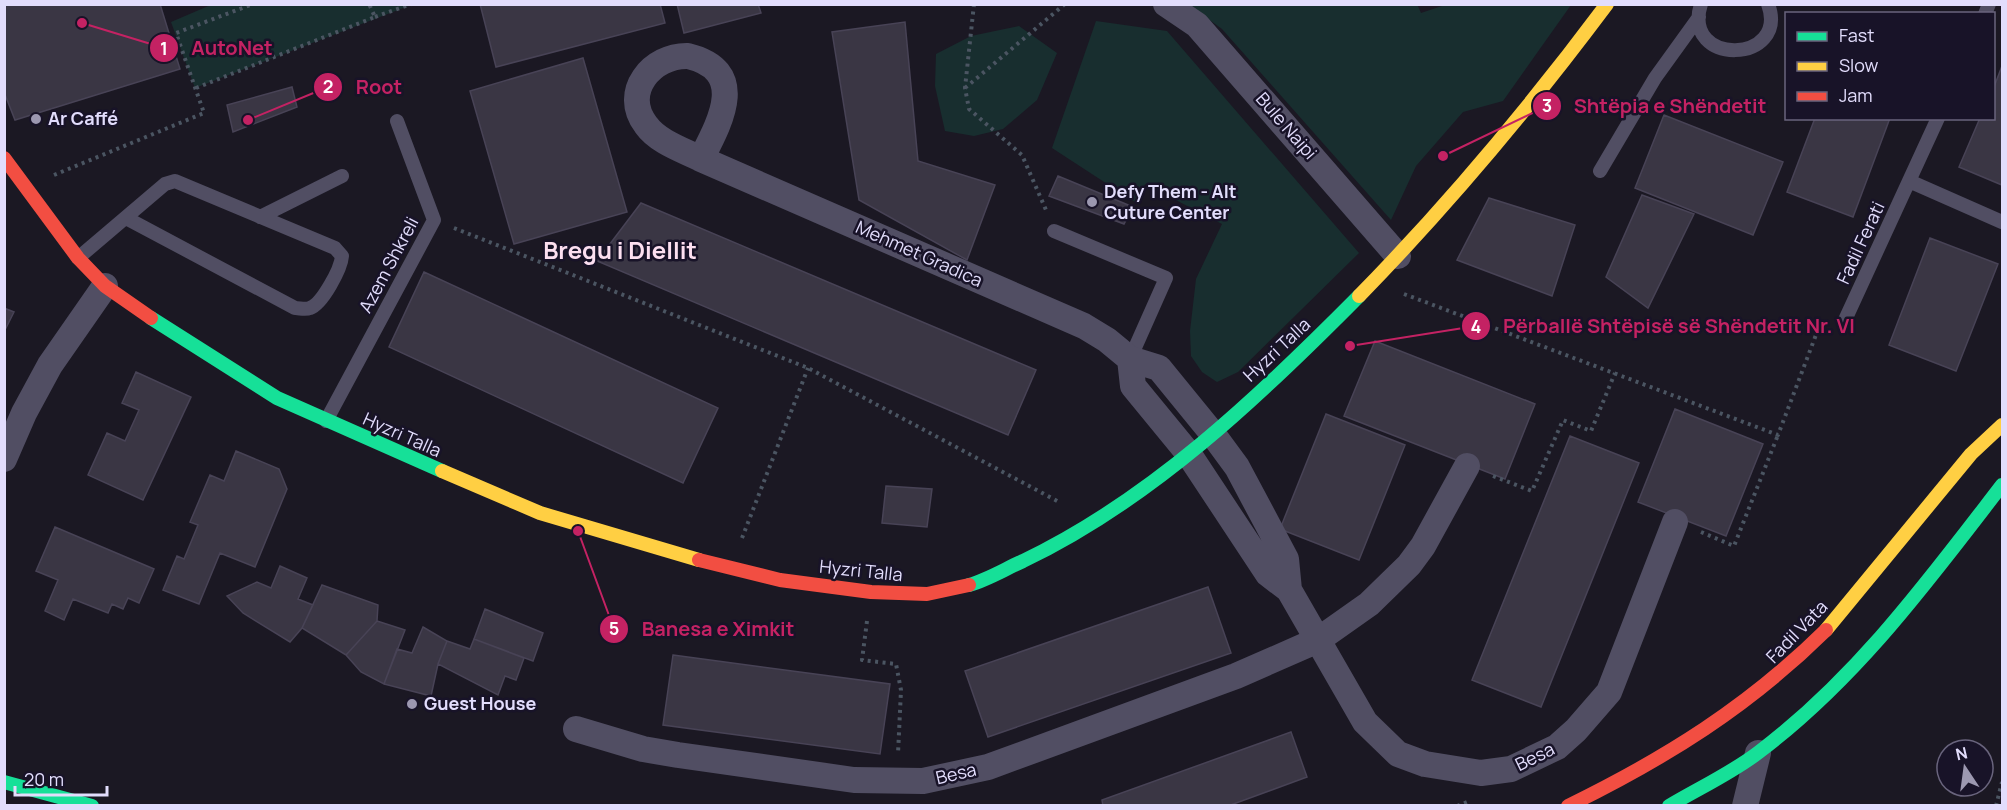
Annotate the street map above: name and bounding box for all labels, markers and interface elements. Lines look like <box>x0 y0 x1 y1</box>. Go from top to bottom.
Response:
legend <box>1785 12 1995 120</box>
text: Fast <box>1839 23 1874 47</box>
callout: AutoNet <box>149 29 285 67</box>
text: AutoNet <box>191 34 273 61</box>
text: 1 <box>160 36 168 60</box>
text: Slow <box>1839 53 1879 77</box>
callout: Root <box>313 68 414 106</box>
text: Root <box>356 73 402 100</box>
text: 2 <box>323 74 333 98</box>
text: Jam <box>1839 83 1873 107</box>
street label: Bule Naipi <box>1251 87 1323 164</box>
callout: Shtëpia e Shëndetit <box>1532 87 1779 125</box>
text: Shtëpia e Shëndetit <box>1574 92 1766 119</box>
text: 3 <box>1542 93 1552 117</box>
place label: Ar Caffé <box>48 106 118 130</box>
marker: Ar Caffé <box>29 112 43 126</box>
place label: Defy Them - Alt Cuture Center <box>1104 179 1237 224</box>
marker: Defy Them - Alt Cuture Center <box>1085 195 1099 209</box>
street label: Fadil Ferati <box>1831 198 1890 288</box>
street label: Azem Shkreli <box>353 212 423 317</box>
street label: Mehmet Gradica <box>852 214 987 292</box>
district label: Bregu i Diellit <box>543 233 697 266</box>
callout: Përballë Shtëpisë së Shëndetit Nr. VI <box>1461 307 1867 345</box>
street label: Hyzri Talla <box>1238 312 1315 387</box>
text: Përballë Shtëpisë së Shëndetit Nr. VI <box>1503 312 1855 339</box>
text: 4 <box>1471 314 1482 338</box>
street label: Hyzri Talla <box>359 406 445 462</box>
street label: Hyzri Talla <box>818 554 904 586</box>
street label: Fadil Vata <box>1760 595 1832 668</box>
callout: Banesa e Ximkit <box>599 610 806 648</box>
text: Banesa e Ximkit <box>642 615 794 642</box>
text: 5 <box>609 616 619 640</box>
place label: Guest House <box>424 691 537 715</box>
marker: Guest House <box>405 697 419 711</box>
street label: Besa <box>1511 736 1558 776</box>
north arrow <box>1935 738 1995 798</box>
text: N <box>1954 741 1970 765</box>
street label: Besa <box>933 757 978 789</box>
scale bar <box>15 759 106 797</box>
text: 20 m <box>24 767 64 791</box>

